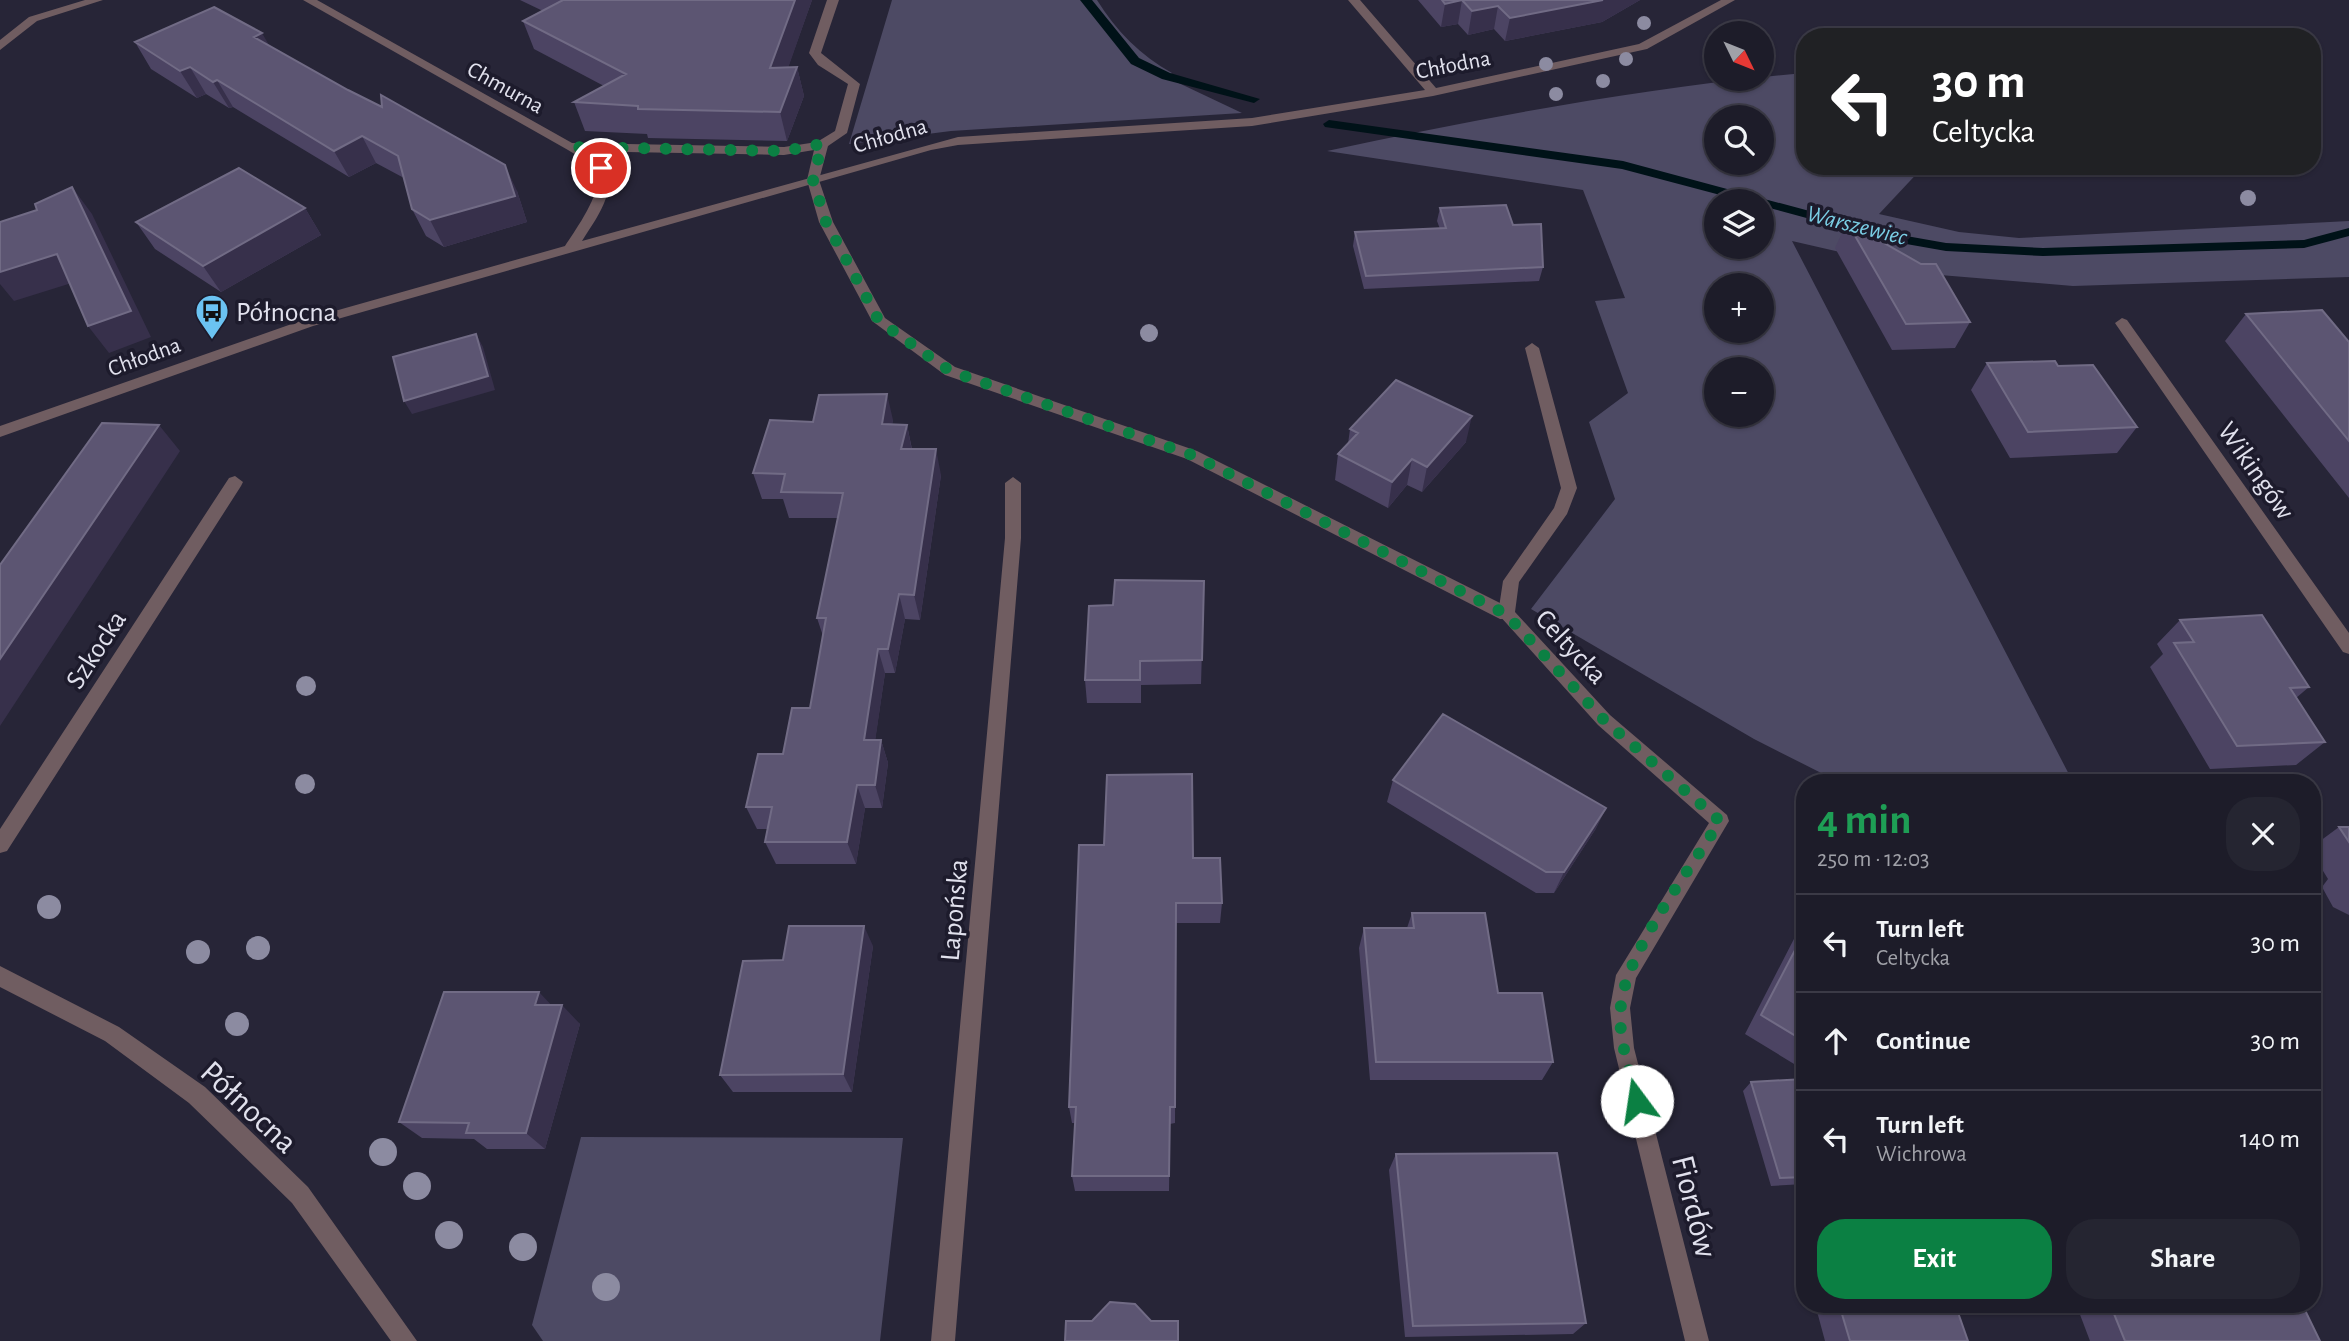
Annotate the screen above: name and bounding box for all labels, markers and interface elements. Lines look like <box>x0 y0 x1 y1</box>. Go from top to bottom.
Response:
north arrow <box>1704 21 1774 91</box>
map controls <box>1704 21 1774 427</box>
street label: Chłodna <box>1414 47 1493 84</box>
icon: left <box>1817 56 1908 147</box>
street label: Chmurna <box>463 58 547 119</box>
text: 30 m <box>1932 58 2026 107</box>
button: search <box>1704 105 1774 175</box>
street label: Chłodna <box>851 115 930 158</box>
text: Celtycka <box>1932 116 2035 148</box>
pin <box>571 138 631 198</box>
icon: arrive <box>582 149 620 187</box>
button: layers <box>1704 189 1774 259</box>
water label: Warszewiec <box>1804 202 1910 250</box>
button: + <box>1704 273 1774 343</box>
bus stop icon: Północna <box>193 292 231 341</box>
place label: Północna <box>236 299 337 327</box>
street label: Chłodna <box>105 334 184 381</box>
button: − <box>1704 357 1774 427</box>
street label: Wikingów <box>2212 417 2299 525</box>
street label: Celtycka <box>1530 605 1612 690</box>
street label: Szkocka <box>61 606 132 694</box>
button: close <box>2226 797 2300 871</box>
text: 4 min <box>1817 799 1912 841</box>
text: 250 m · 12:03 <box>1817 848 1930 871</box>
street label: Lapońska <box>937 858 973 962</box>
text: Turn left <box>1876 916 1964 942</box>
icon: left <box>1817 924 1855 962</box>
text: 30 m <box>2250 930 2300 956</box>
text: Celtycka <box>1876 947 1950 970</box>
icon: ahead <box>1817 1022 1855 1060</box>
text: Continue <box>1876 1028 1971 1054</box>
text: 30 m <box>2250 1028 2300 1054</box>
street label: Północna <box>194 1055 303 1160</box>
position arrow <box>1600 1064 1674 1138</box>
text: Turn left <box>1876 1112 1964 1138</box>
icon: left <box>1817 1120 1855 1158</box>
text: 140 m <box>2240 1126 2300 1152</box>
text: Wichrowa <box>1876 1143 1967 1166</box>
street label: Fiordów <box>1665 1152 1722 1261</box>
button: Exit <box>1817 1219 2052 1299</box>
button: Share <box>2066 1219 2300 1299</box>

